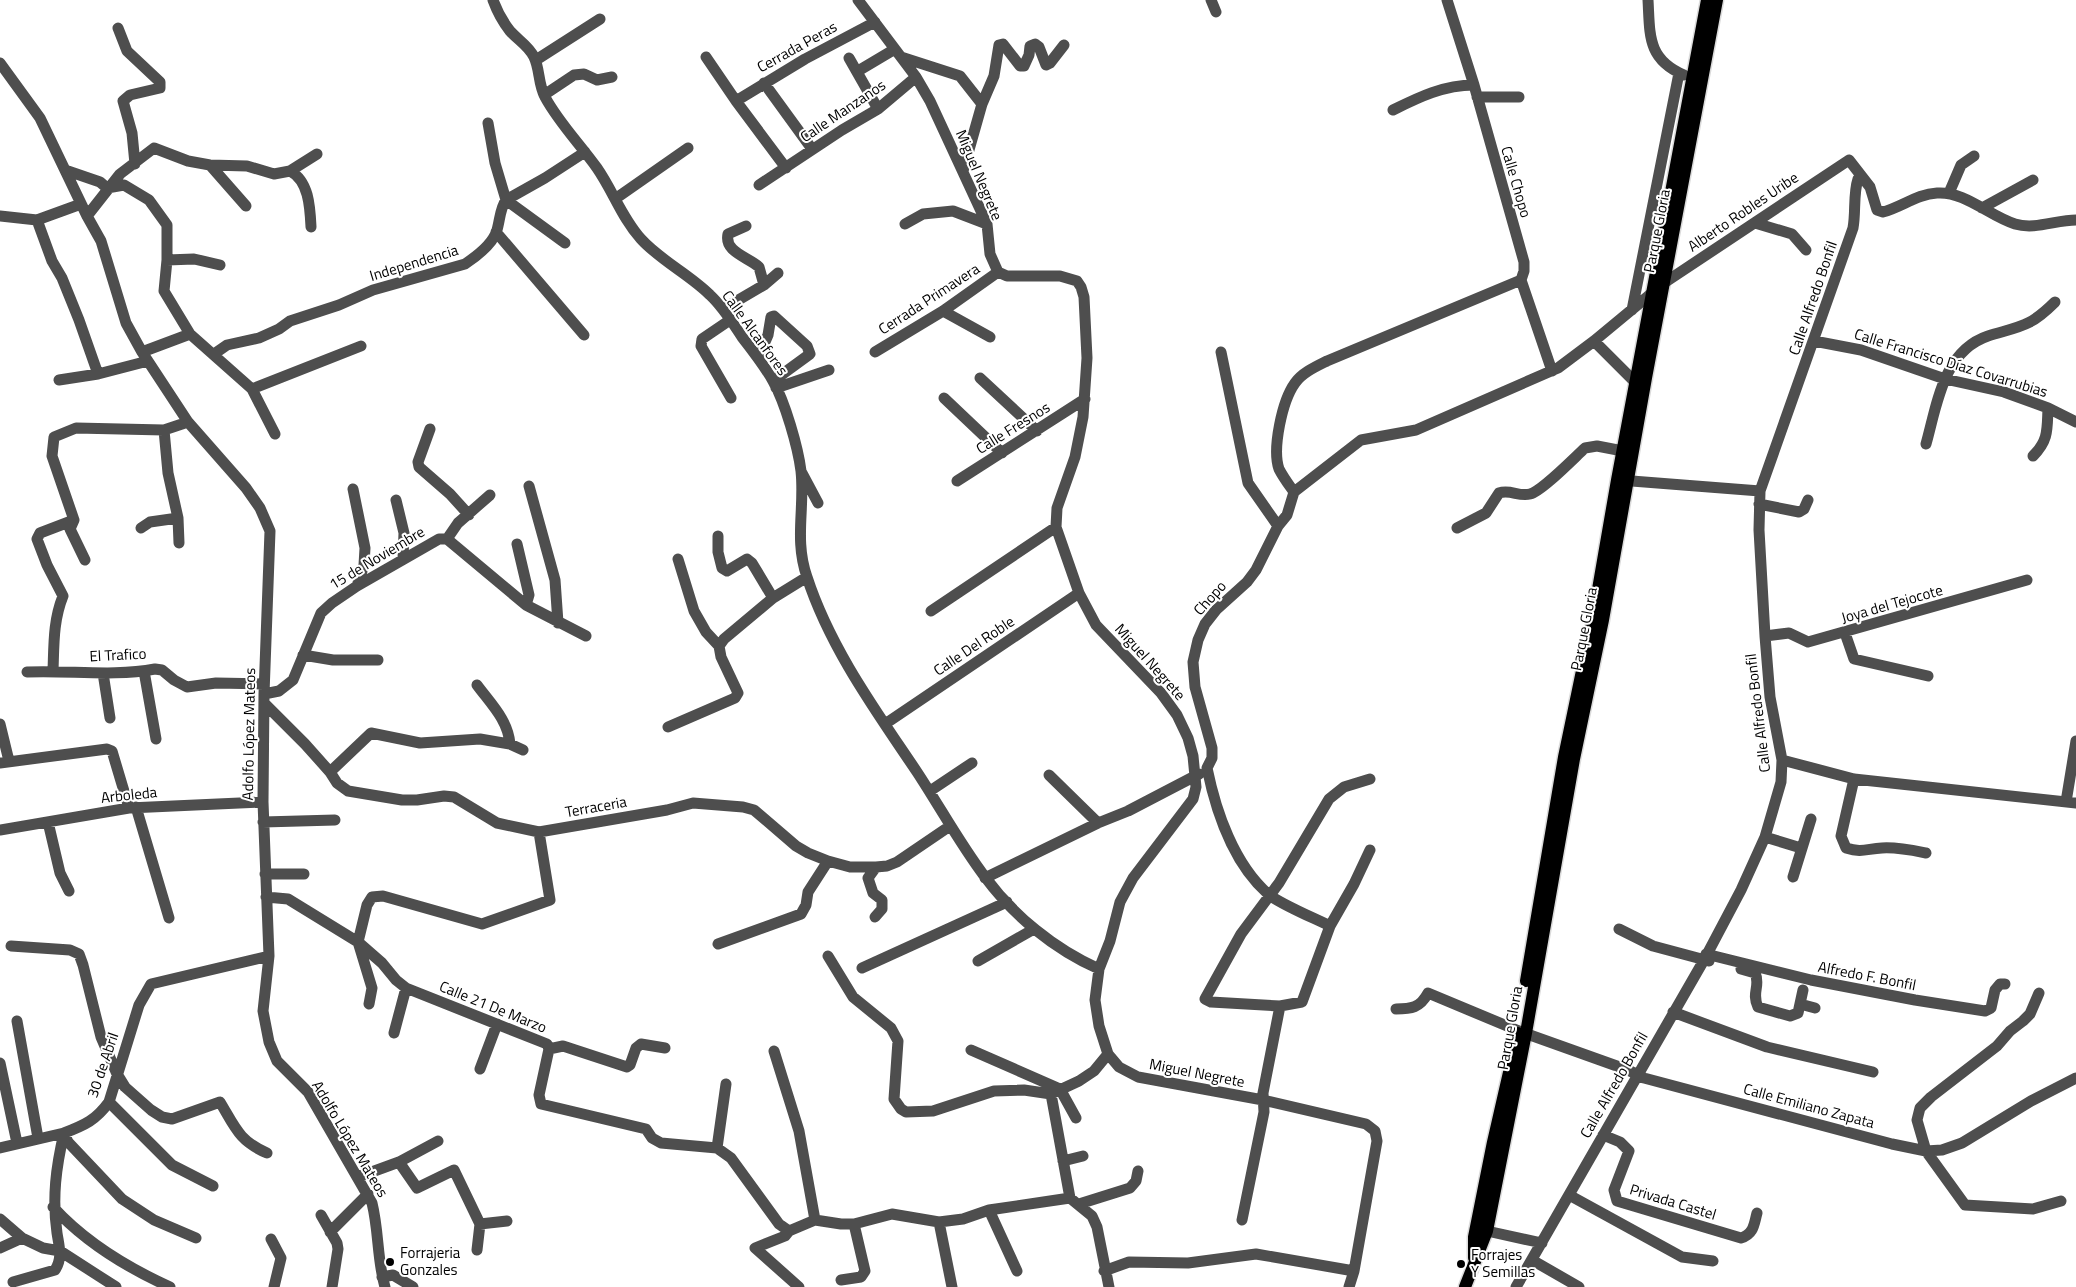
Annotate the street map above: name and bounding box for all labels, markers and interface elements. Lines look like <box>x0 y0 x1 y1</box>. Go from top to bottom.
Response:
street label: Cerrada Peras <box>753 15 841 78</box>
street label: Calle Manzanos <box>795 73 890 148</box>
street label: Miguel Negrete <box>950 126 1009 224</box>
street label: Calle Chopo <box>1495 143 1538 220</box>
street label: Alberto Robles Uribe <box>1683 166 1803 257</box>
street label: Parque Gloria <box>1637 187 1676 275</box>
street label: Independencia <box>367 238 462 287</box>
street label: Calle Alfredo Bonfil <box>1782 238 1843 358</box>
street label: Cerrada Primavera <box>873 257 984 340</box>
street label: Calle Alcanfores <box>717 285 794 380</box>
street label: Calle Francisco Díaz Covarrubias <box>1852 322 2051 403</box>
street label: Calle Fresnos <box>971 396 1054 459</box>
street label: 15 de Noviembre <box>325 520 429 595</box>
street label: Chopo <box>1188 575 1232 620</box>
street label: Joya del Tejocote <box>1838 578 1945 629</box>
street label: Parque Gloria <box>1564 585 1603 673</box>
street label: Calle Del Roble <box>929 610 1019 681</box>
street label: Miguel Negrete <box>1109 618 1191 705</box>
street label: El Trafico <box>89 642 147 667</box>
street label: Calle Alfredo Bonfil <box>1739 652 1776 774</box>
street label: Adolfo López Mateos <box>236 667 261 801</box>
street label: Arboleda <box>100 780 159 809</box>
street label: Terraceria <box>563 790 629 823</box>
street label: Alfredo F. Bonfil <box>1816 955 1918 996</box>
street label: Calle 21 De Marzo <box>436 974 550 1039</box>
street label: Parque Gloria <box>1491 984 1528 1072</box>
street label: Calle Alfredo Bonfil <box>1574 1027 1653 1142</box>
street label: 30 de Abril <box>81 1029 124 1101</box>
street label: Miguel Negrete <box>1147 1052 1247 1093</box>
street label: Adolfo López Mateos <box>306 1076 394 1202</box>
street label: Calle Emiliano Zapata <box>1741 1077 1878 1134</box>
street label: Privada Castel <box>1627 1177 1719 1226</box>
place label: Forrajeria Gonzales <box>400 1241 461 1281</box>
place label: Forrajes Y Semillas <box>1471 1243 1535 1283</box>
marker: Forrajeria Gonzales <box>384 1256 396 1268</box>
marker: Forrajes Y Semillas <box>1455 1258 1467 1270</box>

